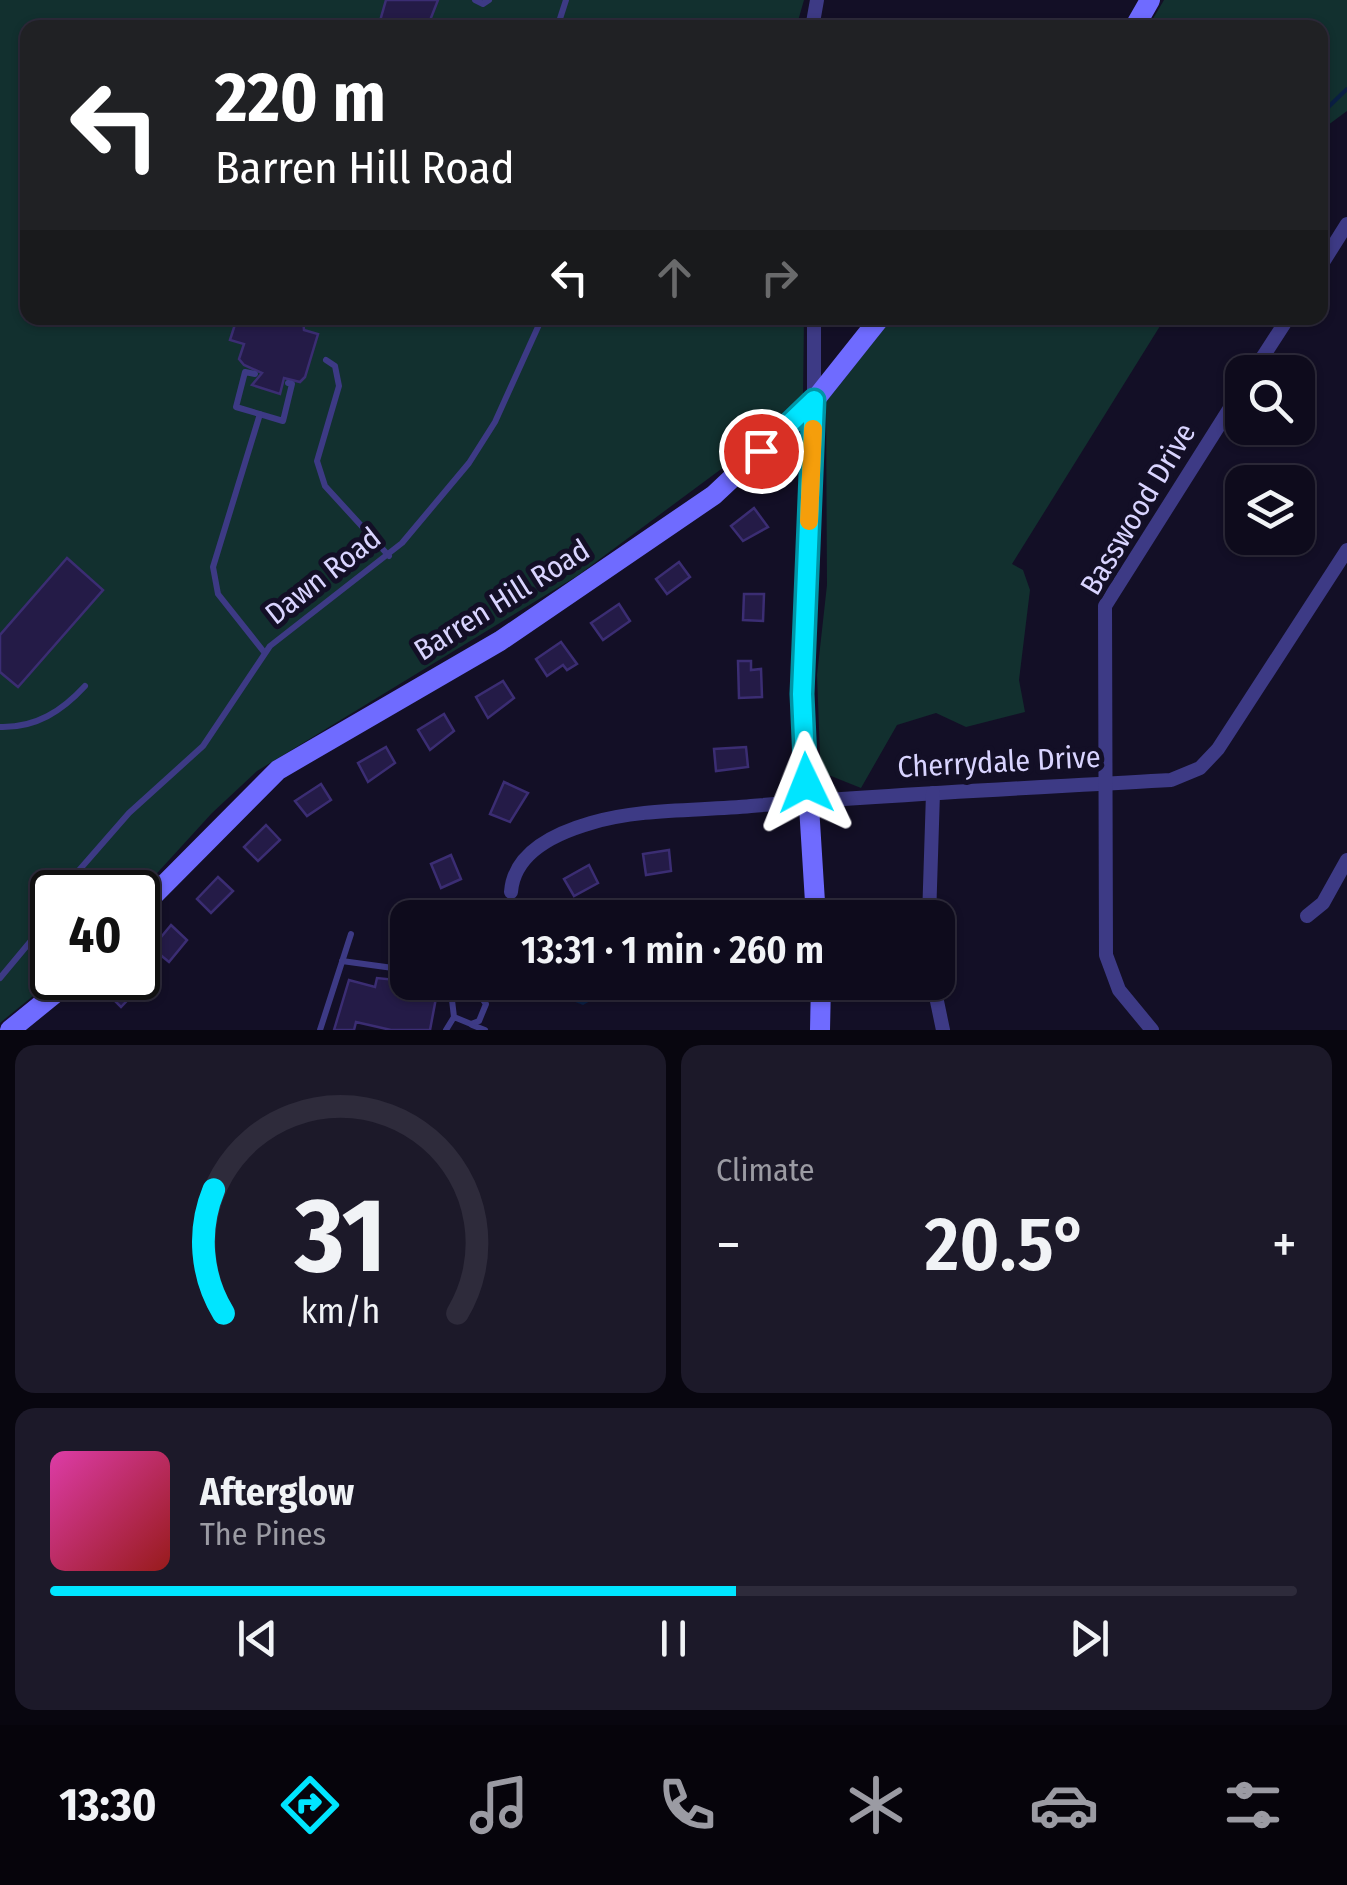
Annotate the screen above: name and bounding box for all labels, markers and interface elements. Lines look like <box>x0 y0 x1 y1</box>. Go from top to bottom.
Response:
text: 220 m <box>215 56 386 140</box>
icon: left <box>50 60 180 190</box>
text: Barren Hill Road <box>215 141 515 195</box>
icon: left <box>542 250 597 305</box>
icon: ahead <box>647 250 702 305</box>
icon: right <box>752 250 807 305</box>
map controls <box>1225 355 1315 555</box>
button: search <box>1225 355 1315 445</box>
pin <box>719 409 804 494</box>
street label: Basswood Drive <box>1073 417 1203 601</box>
icon: arrive <box>734 424 789 479</box>
button: layers <box>1225 465 1315 555</box>
street label: Dawn Road <box>258 520 388 632</box>
street label: Barren Hill Road <box>408 532 596 668</box>
position arrow <box>754 731 858 835</box>
street label: Cherrydale Drive <box>896 739 1102 785</box>
speed limit sign: 40 <box>30 870 160 1000</box>
text: 13:31 · 1 min · 260 m <box>521 927 824 973</box>
text: Climate <box>716 1151 815 1189</box>
text: 31 <box>294 1174 386 1299</box>
text: 20.5° <box>925 1200 1088 1290</box>
text: − <box>716 1212 741 1278</box>
text: + <box>1272 1212 1297 1278</box>
text: km/h <box>301 1290 380 1332</box>
text: Afterglow <box>200 1469 354 1515</box>
text: The Pines <box>200 1515 326 1553</box>
icon: previous <box>230 1611 285 1666</box>
icon: pause <box>646 1611 701 1666</box>
icon: next <box>1062 1611 1117 1666</box>
icon: directions <box>275 1770 345 1840</box>
icon: music <box>464 1770 534 1840</box>
icon: phone <box>652 1770 722 1840</box>
icon: climate <box>841 1770 911 1840</box>
icon: car <box>1029 1770 1099 1840</box>
icon: filters <box>1218 1770 1288 1840</box>
text: 13:30 <box>59 1778 156 1832</box>

